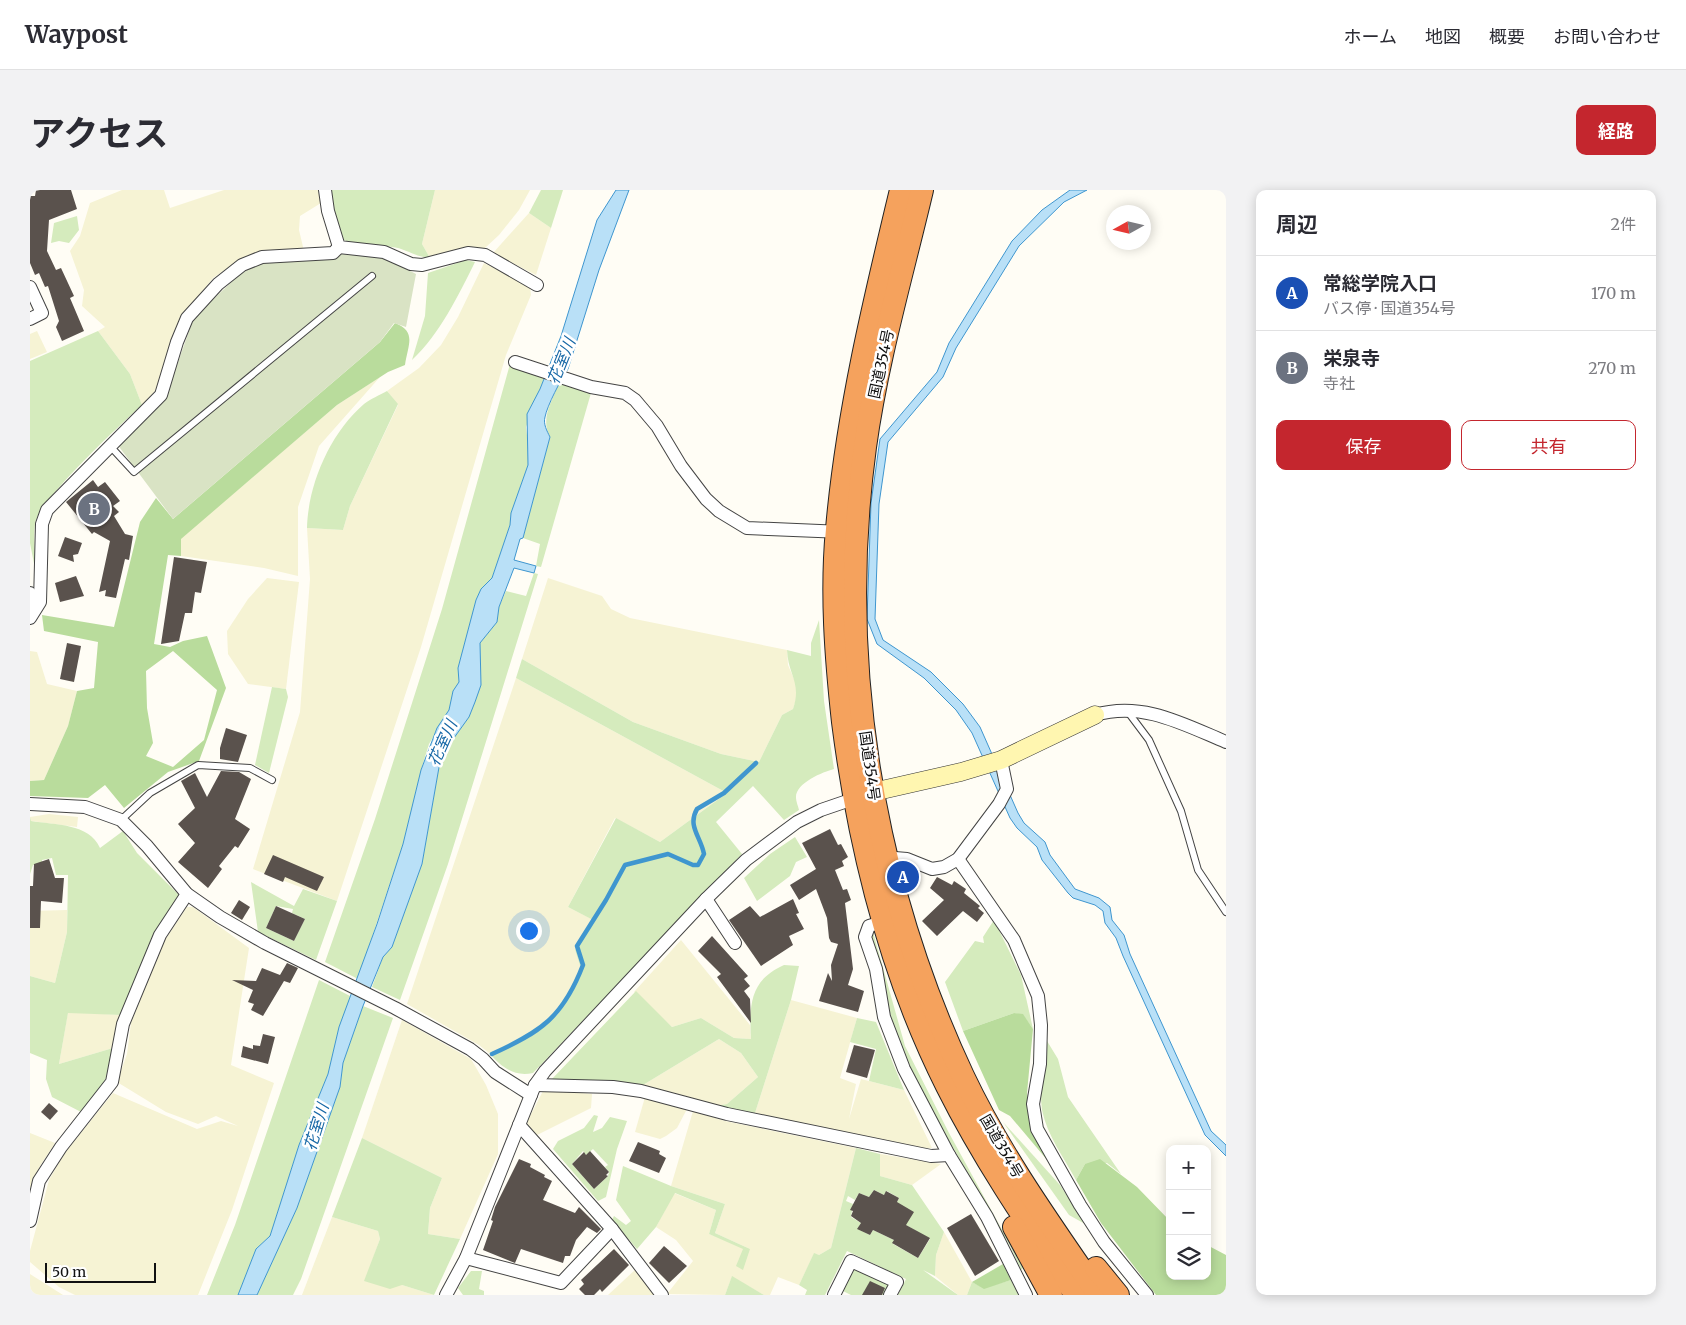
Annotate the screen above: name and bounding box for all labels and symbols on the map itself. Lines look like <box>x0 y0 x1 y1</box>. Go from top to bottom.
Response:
north arrow <box>1106 205 1151 250</box>
street label: 国道354号 <box>864 328 898 400</box>
water label: 花室川 <box>543 333 580 387</box>
pin: B <box>78 490 110 528</box>
water label: 花室川 <box>423 715 462 769</box>
street label: 国道354号 <box>856 730 884 802</box>
pin: A <box>887 858 919 896</box>
your location <box>516 918 542 944</box>
water label: 花室川 <box>299 1099 333 1153</box>
street label: 国道354号 <box>976 1111 1028 1181</box>
scale bar <box>45 1260 156 1283</box>

